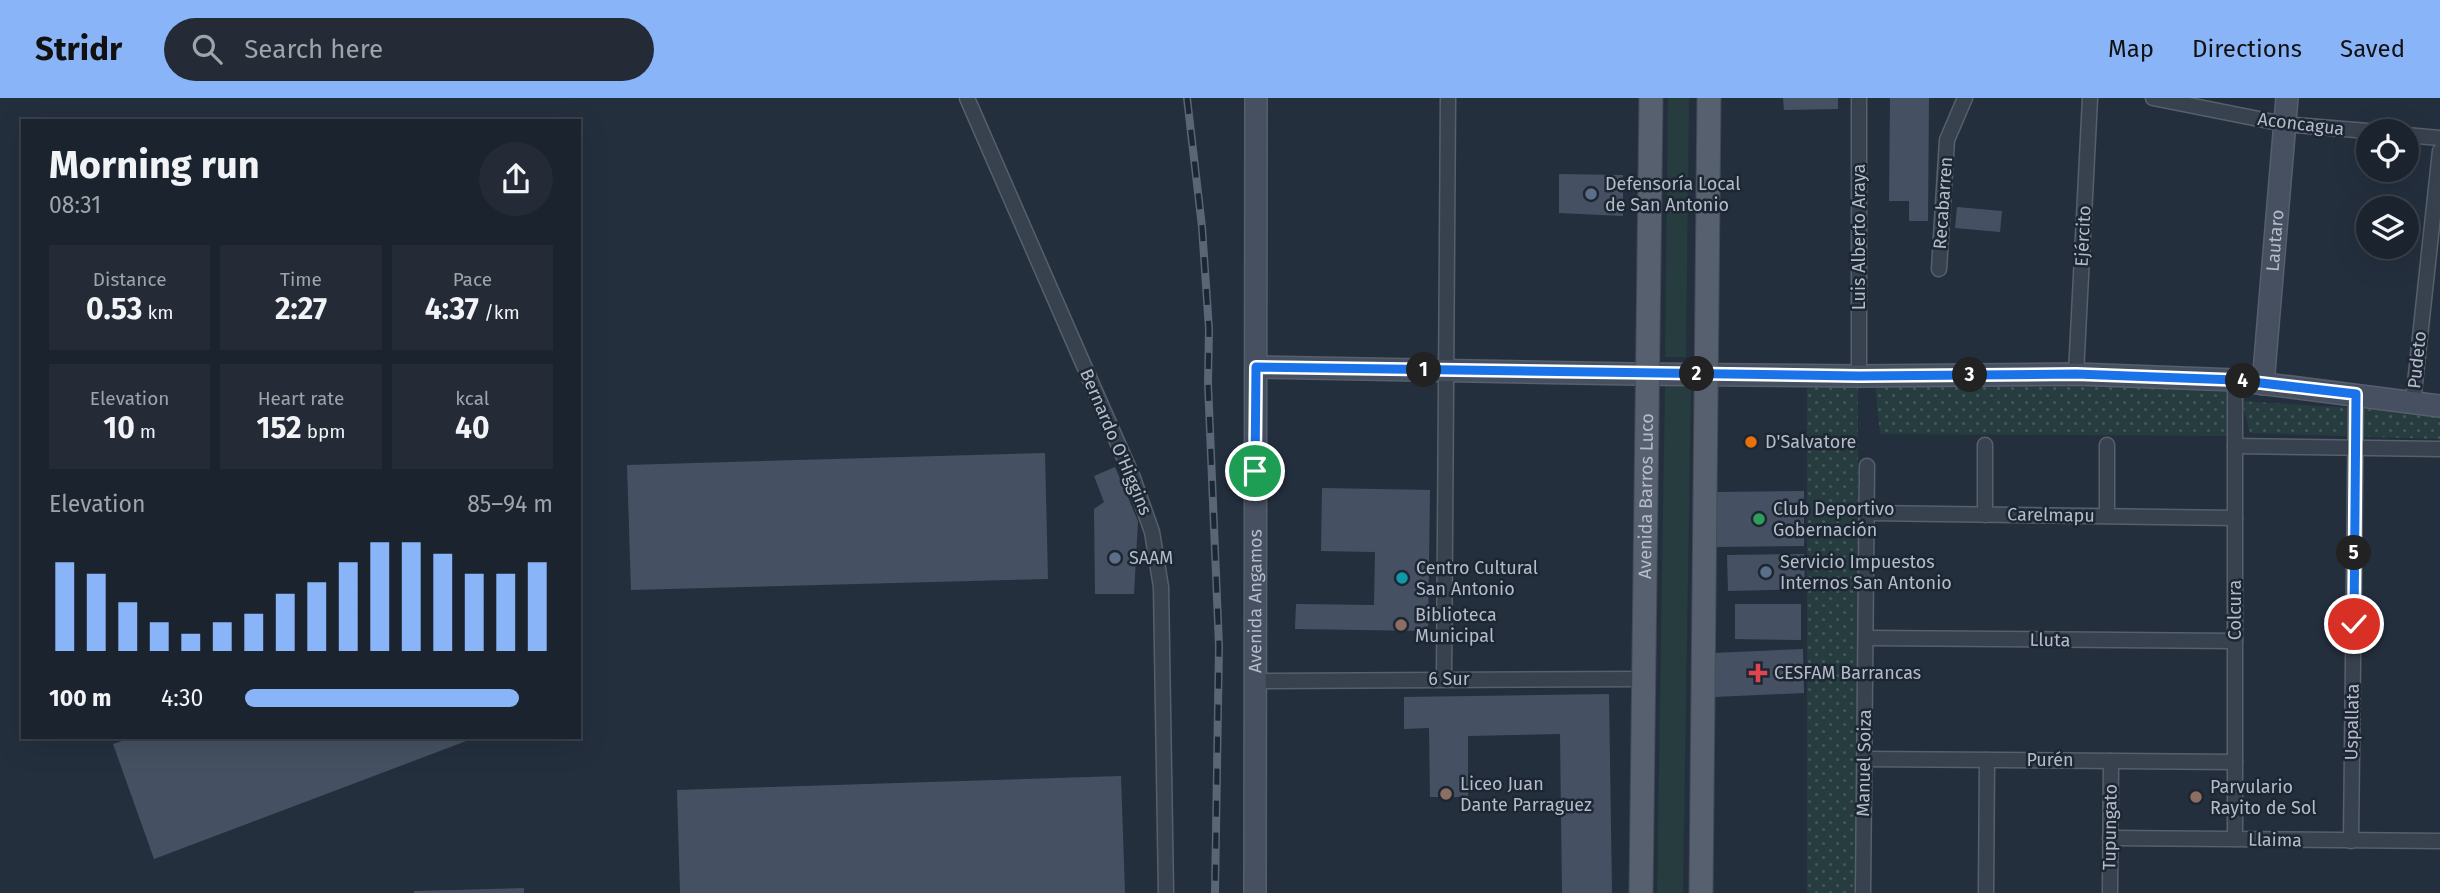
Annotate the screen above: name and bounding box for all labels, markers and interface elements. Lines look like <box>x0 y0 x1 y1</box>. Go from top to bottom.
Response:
search box <box>164 18 654 81</box>
text: Stridr <box>35 29 122 69</box>
icon: search <box>188 30 226 68</box>
text: Search here <box>244 34 383 65</box>
text: Map <box>2108 35 2154 63</box>
text: Directions <box>2192 35 2302 63</box>
text: Saved <box>2340 35 2405 63</box>
street label: Aconcagua <box>2256 108 2346 140</box>
map controls <box>2356 119 2419 259</box>
button: locate <box>2356 119 2419 182</box>
text: Morning run <box>49 142 260 188</box>
button: share <box>479 142 553 216</box>
street label: Recabarren <box>1929 156 1957 250</box>
street label: Luis Alberto Araya <box>1848 164 1870 310</box>
place label: Defensoría Local de San Antonio <box>1605 173 1740 216</box>
marker: Defensoría Local de San Antonio <box>1583 186 1599 202</box>
text: 08:31 <box>49 191 101 219</box>
button: layers <box>2356 196 2419 259</box>
street label: Ejército <box>2070 205 2096 267</box>
street label: Lautaro <box>2261 209 2289 272</box>
text: Distance <box>93 268 167 291</box>
text: Time <box>280 268 322 291</box>
text: Pace <box>453 268 492 291</box>
text: 0.53 <box>86 291 142 327</box>
text: 2:27 <box>275 291 327 327</box>
text: 4:37 <box>425 291 479 327</box>
text: km <box>142 301 173 324</box>
text: /km <box>479 301 520 324</box>
street label: Pudeto <box>2403 330 2431 390</box>
pin: 1 <box>1406 352 1442 388</box>
pin: 2 <box>1680 356 1714 392</box>
text: 1 <box>1419 358 1428 381</box>
pin: 3 <box>1952 358 1988 392</box>
text: 2 <box>1692 362 1701 385</box>
text: 3 <box>1965 363 1974 386</box>
pin: 4 <box>2226 364 2260 398</box>
street label: Bernardo O'Higgins <box>1075 365 1157 519</box>
text: 4 <box>2237 369 2248 392</box>
text: Elevation <box>90 387 169 410</box>
text: Heart rate <box>258 387 344 410</box>
text: kcal <box>455 387 489 410</box>
text: 10 <box>103 410 135 446</box>
text: 152 <box>257 410 302 446</box>
text: 40 <box>455 410 490 446</box>
street label: Avenida Barros Luco <box>1634 413 1658 579</box>
text: m <box>135 420 156 443</box>
text: bpm <box>302 420 345 443</box>
place label: D'Salvatore <box>1765 431 1856 453</box>
marker: D'Salvatore <box>1743 434 1759 450</box>
pin <box>1225 441 1285 501</box>
icon: arrive <box>1236 452 1274 490</box>
text: Elevation <box>49 490 145 518</box>
text: 85–94 m <box>467 490 553 518</box>
place label: Club Deportivo Gobernación <box>1773 498 1895 541</box>
street label: Carelmapu <box>2007 503 2095 527</box>
marker: Club Deportivo Gobernación <box>1751 511 1767 527</box>
street label: Avenida Angamos <box>1244 529 1266 673</box>
pin: 5 <box>2336 536 2372 570</box>
text: 5 <box>2348 541 2359 564</box>
place label: SAAM <box>1129 547 1173 569</box>
marker: SAAM <box>1107 550 1123 566</box>
place label: Servicio Impuestos Internos San Antonio <box>1780 551 1952 594</box>
place label: Centro Cultural San Antonio <box>1416 557 1538 600</box>
marker: Servicio Impuestos Internos San Antonio <box>1758 564 1774 580</box>
marker: Centro Cultural San Antonio <box>1394 570 1410 586</box>
street label: Colcura <box>2224 580 2246 640</box>
pin <box>2324 594 2384 654</box>
place label: Biblioteca Municipal <box>1415 604 1497 647</box>
icon: check <box>2335 605 2373 643</box>
marker: Biblioteca Municipal <box>1393 617 1409 633</box>
street label: Lluta <box>2029 629 2071 651</box>
place label: CESFAM Barrancas <box>1774 662 1921 684</box>
marker: CESFAM Barrancas <box>1748 663 1768 683</box>
street label: 6 Sur <box>1428 668 1470 690</box>
street label: Uspallata <box>2340 683 2364 761</box>
text: 100 m <box>49 684 111 712</box>
text: 4:30 <box>161 684 203 712</box>
street label: Manuel Soiza <box>1852 709 1876 817</box>
street label: Purén <box>2026 749 2074 771</box>
place label: Liceo Juan Dante Parraguez <box>1460 773 1592 816</box>
place label: Parvulario Rayito de Sol <box>2210 776 2317 819</box>
street label: Tupungato <box>2098 784 2122 870</box>
marker: Liceo Juan Dante Parraguez <box>1438 786 1454 802</box>
marker: Parvulario Rayito de Sol <box>2188 789 2204 805</box>
street label: Llaima <box>2248 829 2302 851</box>

